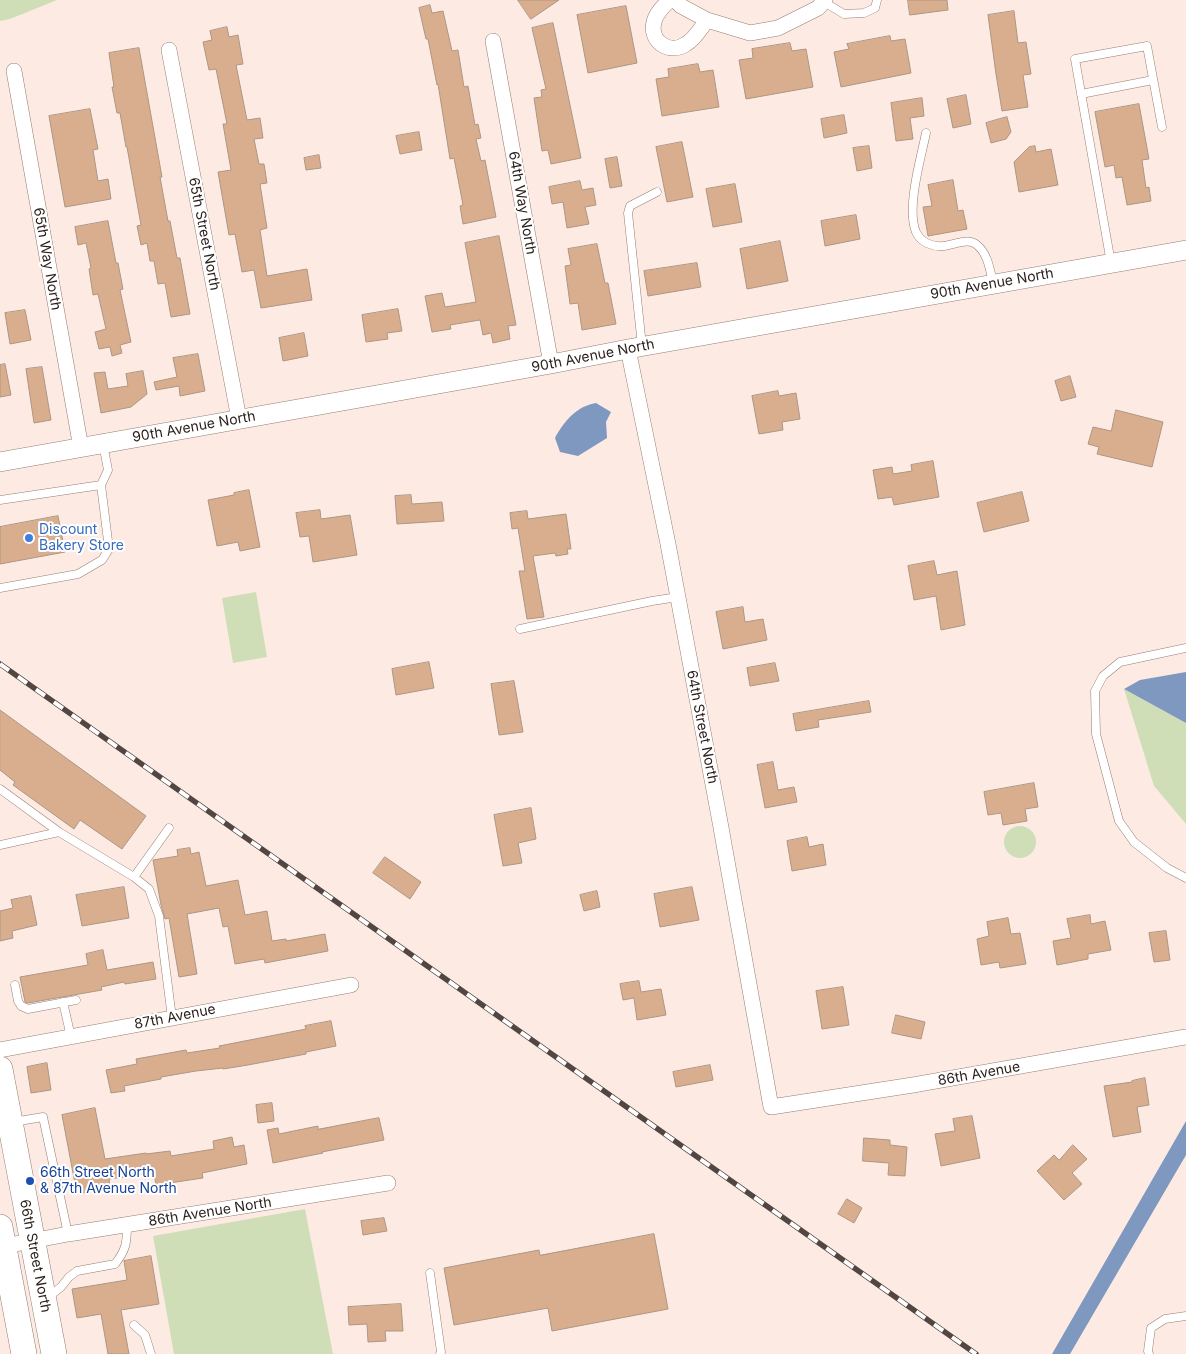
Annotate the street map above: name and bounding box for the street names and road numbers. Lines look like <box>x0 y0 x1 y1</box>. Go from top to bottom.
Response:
street label: 64th Way North <box>505 150 539 256</box>
street label: 65th Street North <box>185 176 223 292</box>
street label: 65th Way North <box>30 206 64 312</box>
street label: 90th Avenue North <box>929 265 1055 303</box>
street label: 90th Avenue North <box>530 336 656 376</box>
street label: 90th Avenue North <box>131 408 257 446</box>
street label: 64th Street North <box>683 669 721 785</box>
street label: 87th Avenue <box>133 1001 217 1033</box>
street label: 86th Avenue <box>937 1058 1021 1090</box>
street label: 86th Avenue North <box>147 1194 273 1230</box>
street label: 66th Street North <box>16 1198 54 1314</box>

